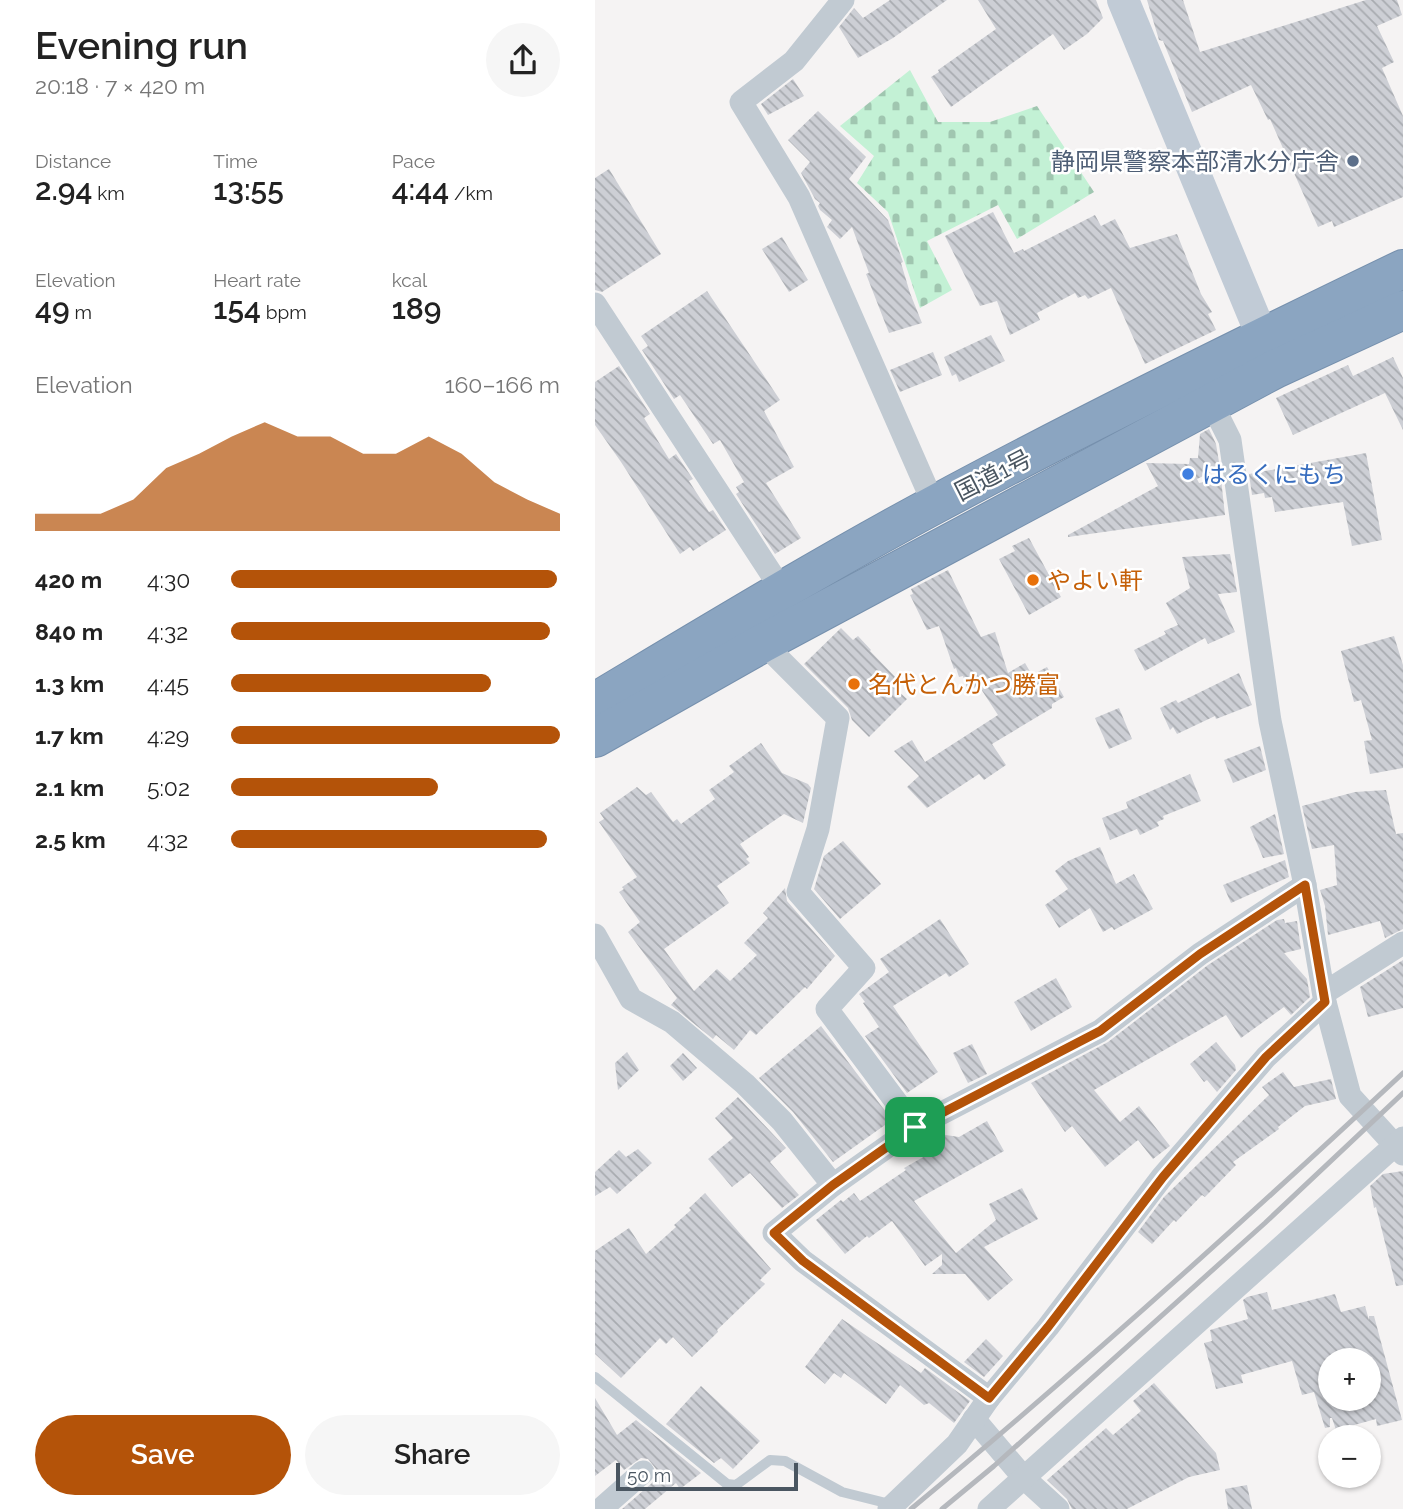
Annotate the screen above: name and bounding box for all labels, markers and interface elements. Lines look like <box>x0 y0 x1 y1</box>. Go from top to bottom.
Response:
text: Evening run <box>35 23 248 68</box>
button: share <box>486 23 560 97</box>
text: 20:18 · 7 × 420 m <box>35 72 205 99</box>
place label: 静岡県警察本部清水分庁舎 <box>1051 147 1339 176</box>
text: Distance <box>35 150 111 172</box>
text: Time <box>213 150 258 172</box>
text: Pace <box>392 150 435 172</box>
marker: 静岡県警察本部清水分庁舎 <box>1345 153 1361 169</box>
text: 2.94 <box>35 172 92 207</box>
text: 13:55 <box>213 172 284 207</box>
text: 4:44 <box>392 172 449 207</box>
text: km <box>92 182 125 204</box>
text: /km <box>449 182 493 204</box>
text: Elevation <box>35 269 116 291</box>
text: Heart rate <box>213 269 301 291</box>
text: kcal <box>392 269 427 291</box>
text: 49 <box>35 291 70 326</box>
text: 154 <box>213 291 261 326</box>
text: 189 <box>392 291 442 326</box>
text: m <box>70 301 92 323</box>
text: bpm <box>261 301 307 323</box>
text: Elevation <box>35 371 133 398</box>
text: 160–166 m <box>445 371 560 398</box>
street label: 国道1号 <box>950 443 1036 507</box>
place label: はるくにもち <box>1202 460 1346 489</box>
marker: はるくにもち <box>1180 466 1196 482</box>
text: 420 m <box>35 566 102 593</box>
text: 4:30 <box>147 566 190 593</box>
place label: やよい軒 <box>1047 566 1143 595</box>
marker: やよい軒 <box>1025 572 1041 588</box>
text: 840 m <box>35 618 103 645</box>
text: 4:32 <box>147 618 188 645</box>
text: 1.3 km <box>35 670 104 697</box>
text: 4:45 <box>147 670 189 697</box>
place label: 名代とんかつ勝富 <box>868 670 1060 699</box>
marker: 名代とんかつ勝富 <box>846 676 862 692</box>
text: 1.7 km <box>35 722 104 749</box>
text: 4:29 <box>147 722 189 749</box>
text: 2.1 km <box>35 774 104 801</box>
text: 5:02 <box>147 774 190 801</box>
text: 2.5 km <box>35 826 106 853</box>
text: 4:32 <box>147 826 188 853</box>
pin <box>885 1097 945 1157</box>
icon: arrive <box>896 1108 934 1146</box>
map controls <box>1318 1348 1381 1488</box>
button: + <box>1318 1348 1381 1411</box>
button: Save <box>35 1415 291 1495</box>
button: Share <box>305 1415 560 1495</box>
button: − <box>1318 1425 1381 1488</box>
scale bar <box>616 1460 798 1492</box>
text: 50 m <box>627 1464 671 1486</box>

